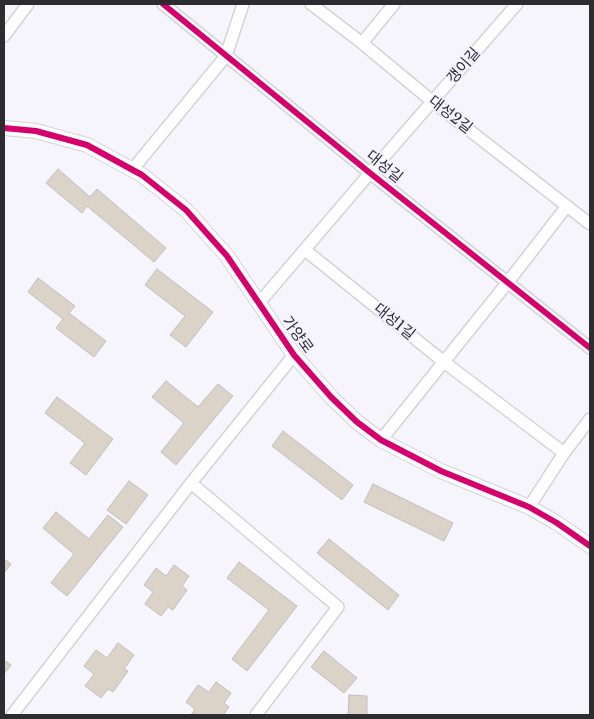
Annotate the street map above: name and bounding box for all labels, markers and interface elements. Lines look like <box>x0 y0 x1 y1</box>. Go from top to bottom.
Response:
street label: 갱이길 <box>444 44 484 88</box>
street label: 대성2길 <box>425 92 475 138</box>
street label: 대성길 <box>362 147 406 187</box>
street label: 대성1길 <box>370 300 418 344</box>
street label: 가양로 <box>278 313 316 357</box>

